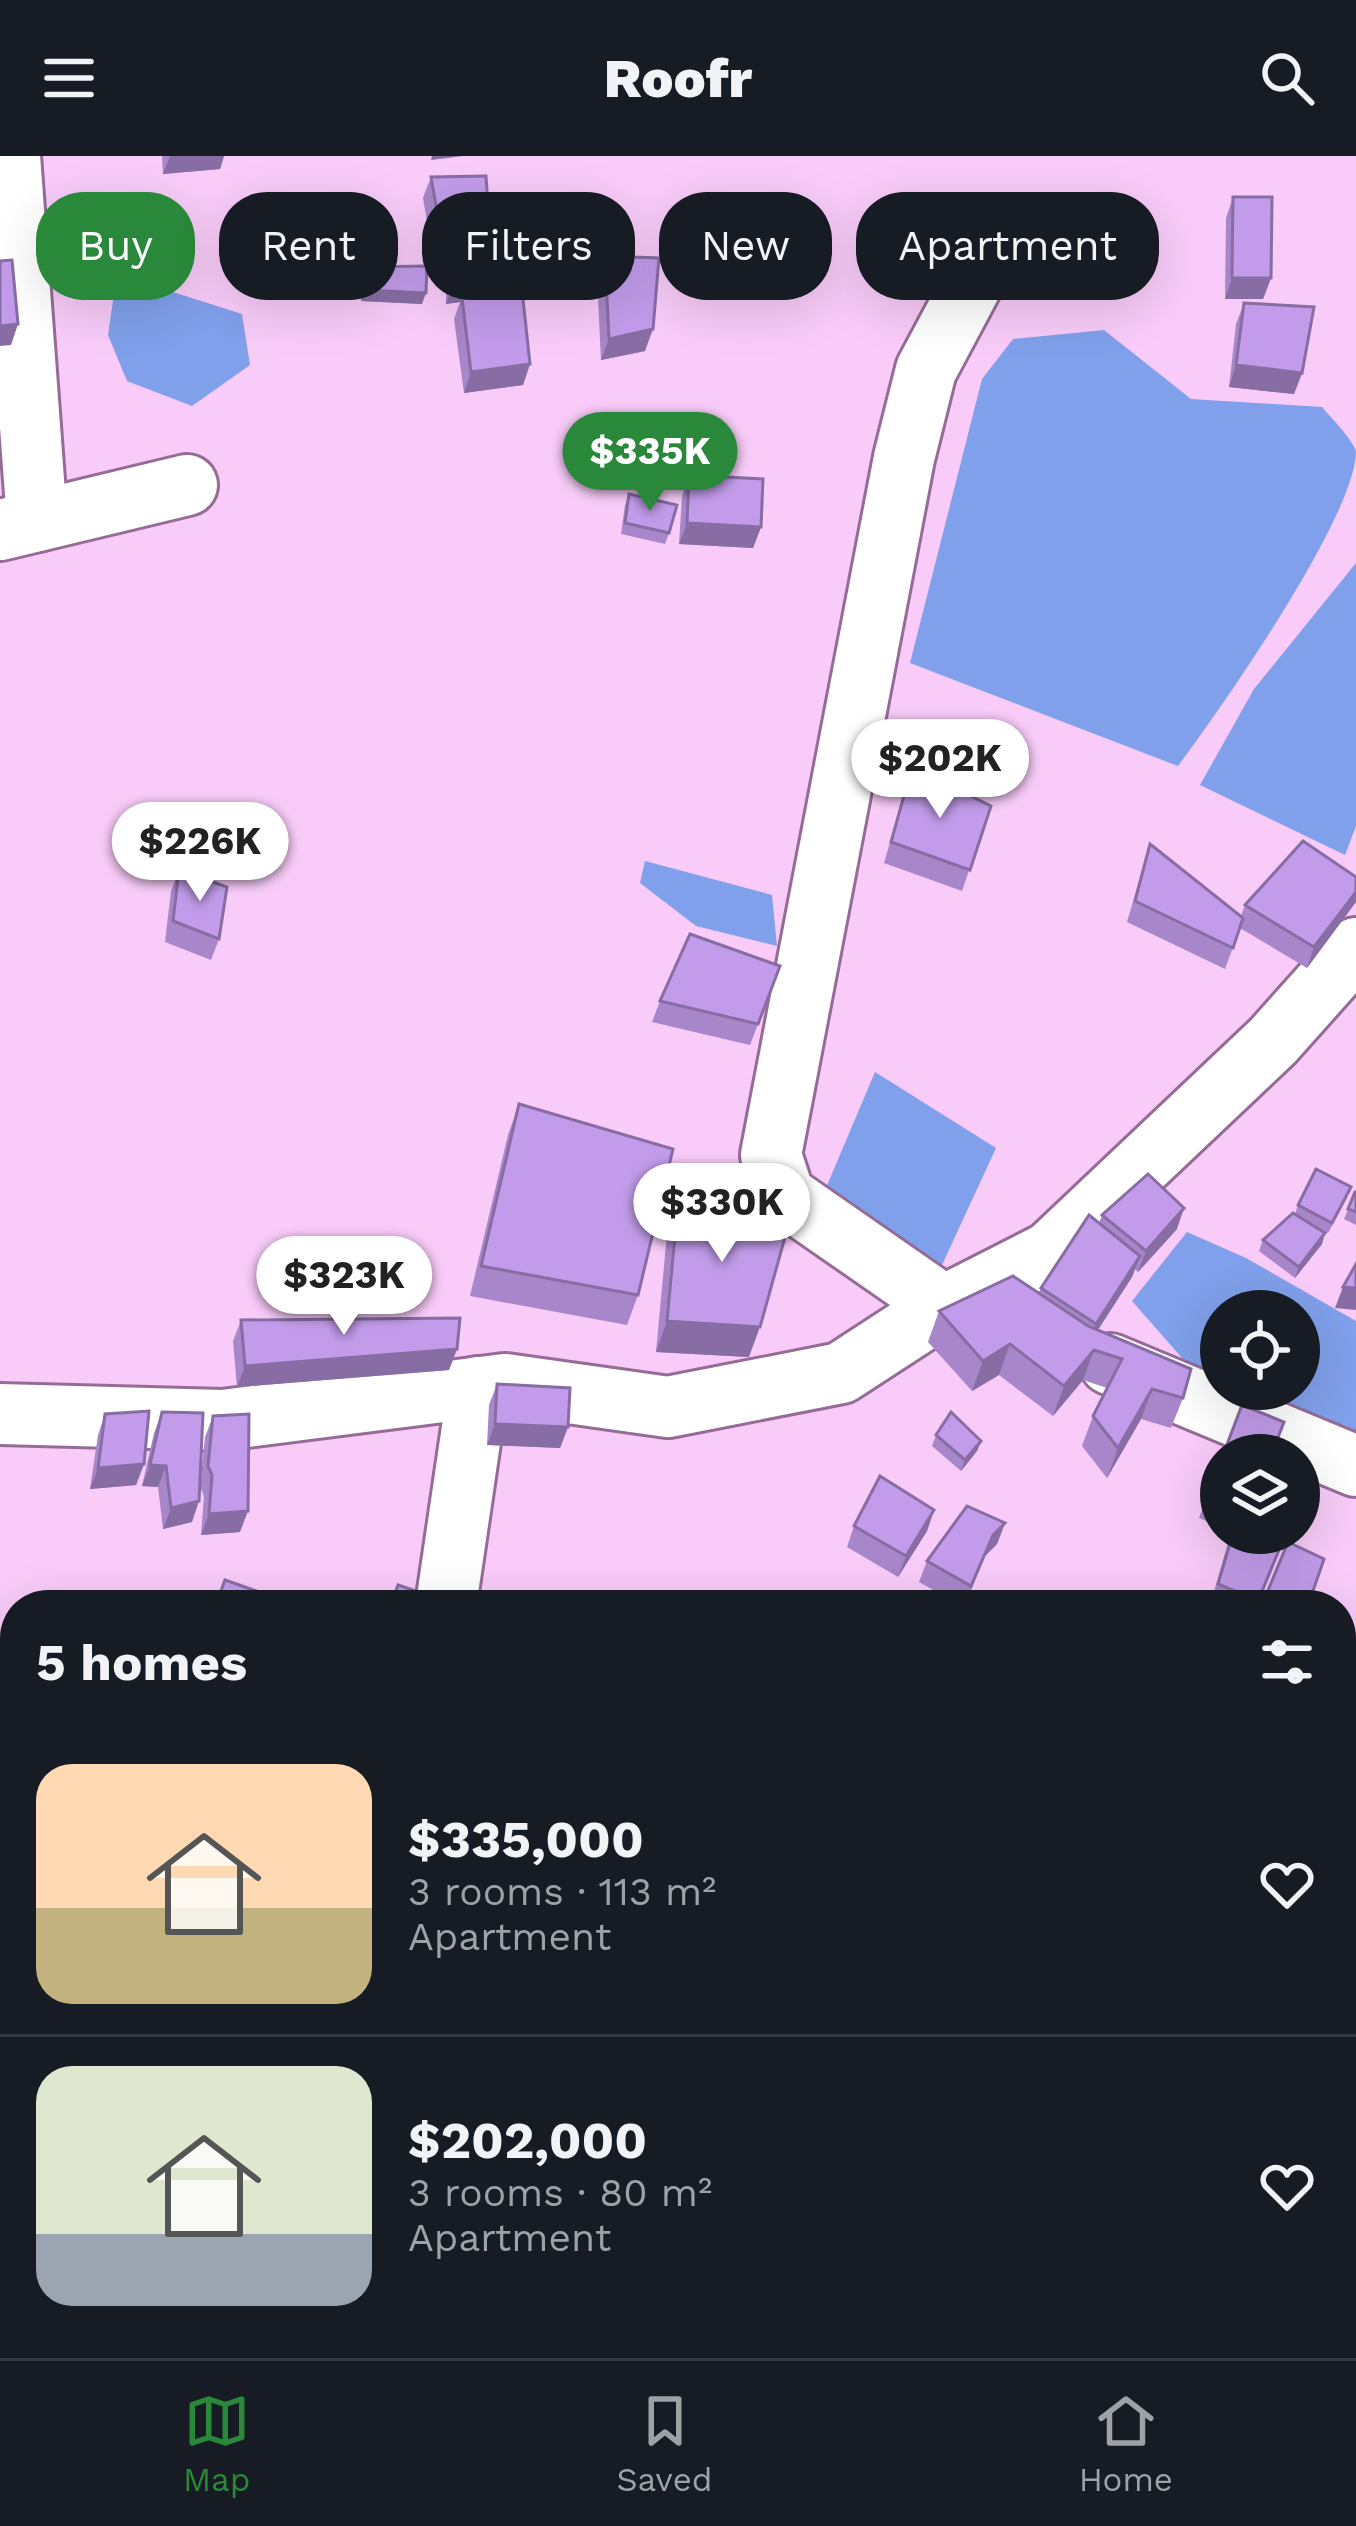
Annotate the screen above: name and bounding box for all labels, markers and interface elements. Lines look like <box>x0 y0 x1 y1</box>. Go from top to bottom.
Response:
icon: menu <box>36 45 102 111</box>
icon: search <box>1254 45 1320 111</box>
text: Roofr <box>604 47 752 110</box>
chip: Buy <box>36 192 195 300</box>
chip: Rent <box>219 192 398 300</box>
chip: Filters <box>422 192 635 300</box>
chip: New <box>659 192 832 300</box>
chip: Apartment <box>856 192 1159 300</box>
pin: $335K <box>566 412 734 514</box>
text: $335K <box>589 428 711 473</box>
pin: $202K <box>856 719 1024 821</box>
text: $202K <box>878 735 1002 780</box>
pin: $226K <box>116 802 284 904</box>
text: $226K <box>139 818 261 863</box>
pin: $330K <box>638 1163 806 1265</box>
text: $330K <box>660 1179 784 1224</box>
pin: $323K <box>260 1236 428 1338</box>
text: $323K <box>283 1252 405 1297</box>
map controls <box>1200 1290 1320 1554</box>
button: locate <box>1200 1290 1320 1410</box>
button: layers <box>1200 1434 1320 1554</box>
icon: filters <box>1254 1629 1320 1695</box>
text: 5 homes <box>36 1633 247 1692</box>
text: $335,000 <box>408 1810 644 1869</box>
icon: home <box>132 1812 276 1956</box>
icon: heart <box>1254 1851 1320 1917</box>
text: 3 rooms · 113 m² <box>408 1869 716 1914</box>
text: Apartment <box>408 1914 611 1959</box>
text: $202,000 <box>408 2111 647 2170</box>
icon: home <box>132 2114 276 2258</box>
icon: heart <box>1254 2153 1320 2219</box>
text: 3 rooms · 80 m² <box>408 2170 712 2215</box>
text: Apartment <box>408 2215 611 2260</box>
tab: Map <box>183 2388 250 2499</box>
tab: Saved <box>617 2388 712 2499</box>
tab: Home <box>1079 2388 1173 2499</box>

